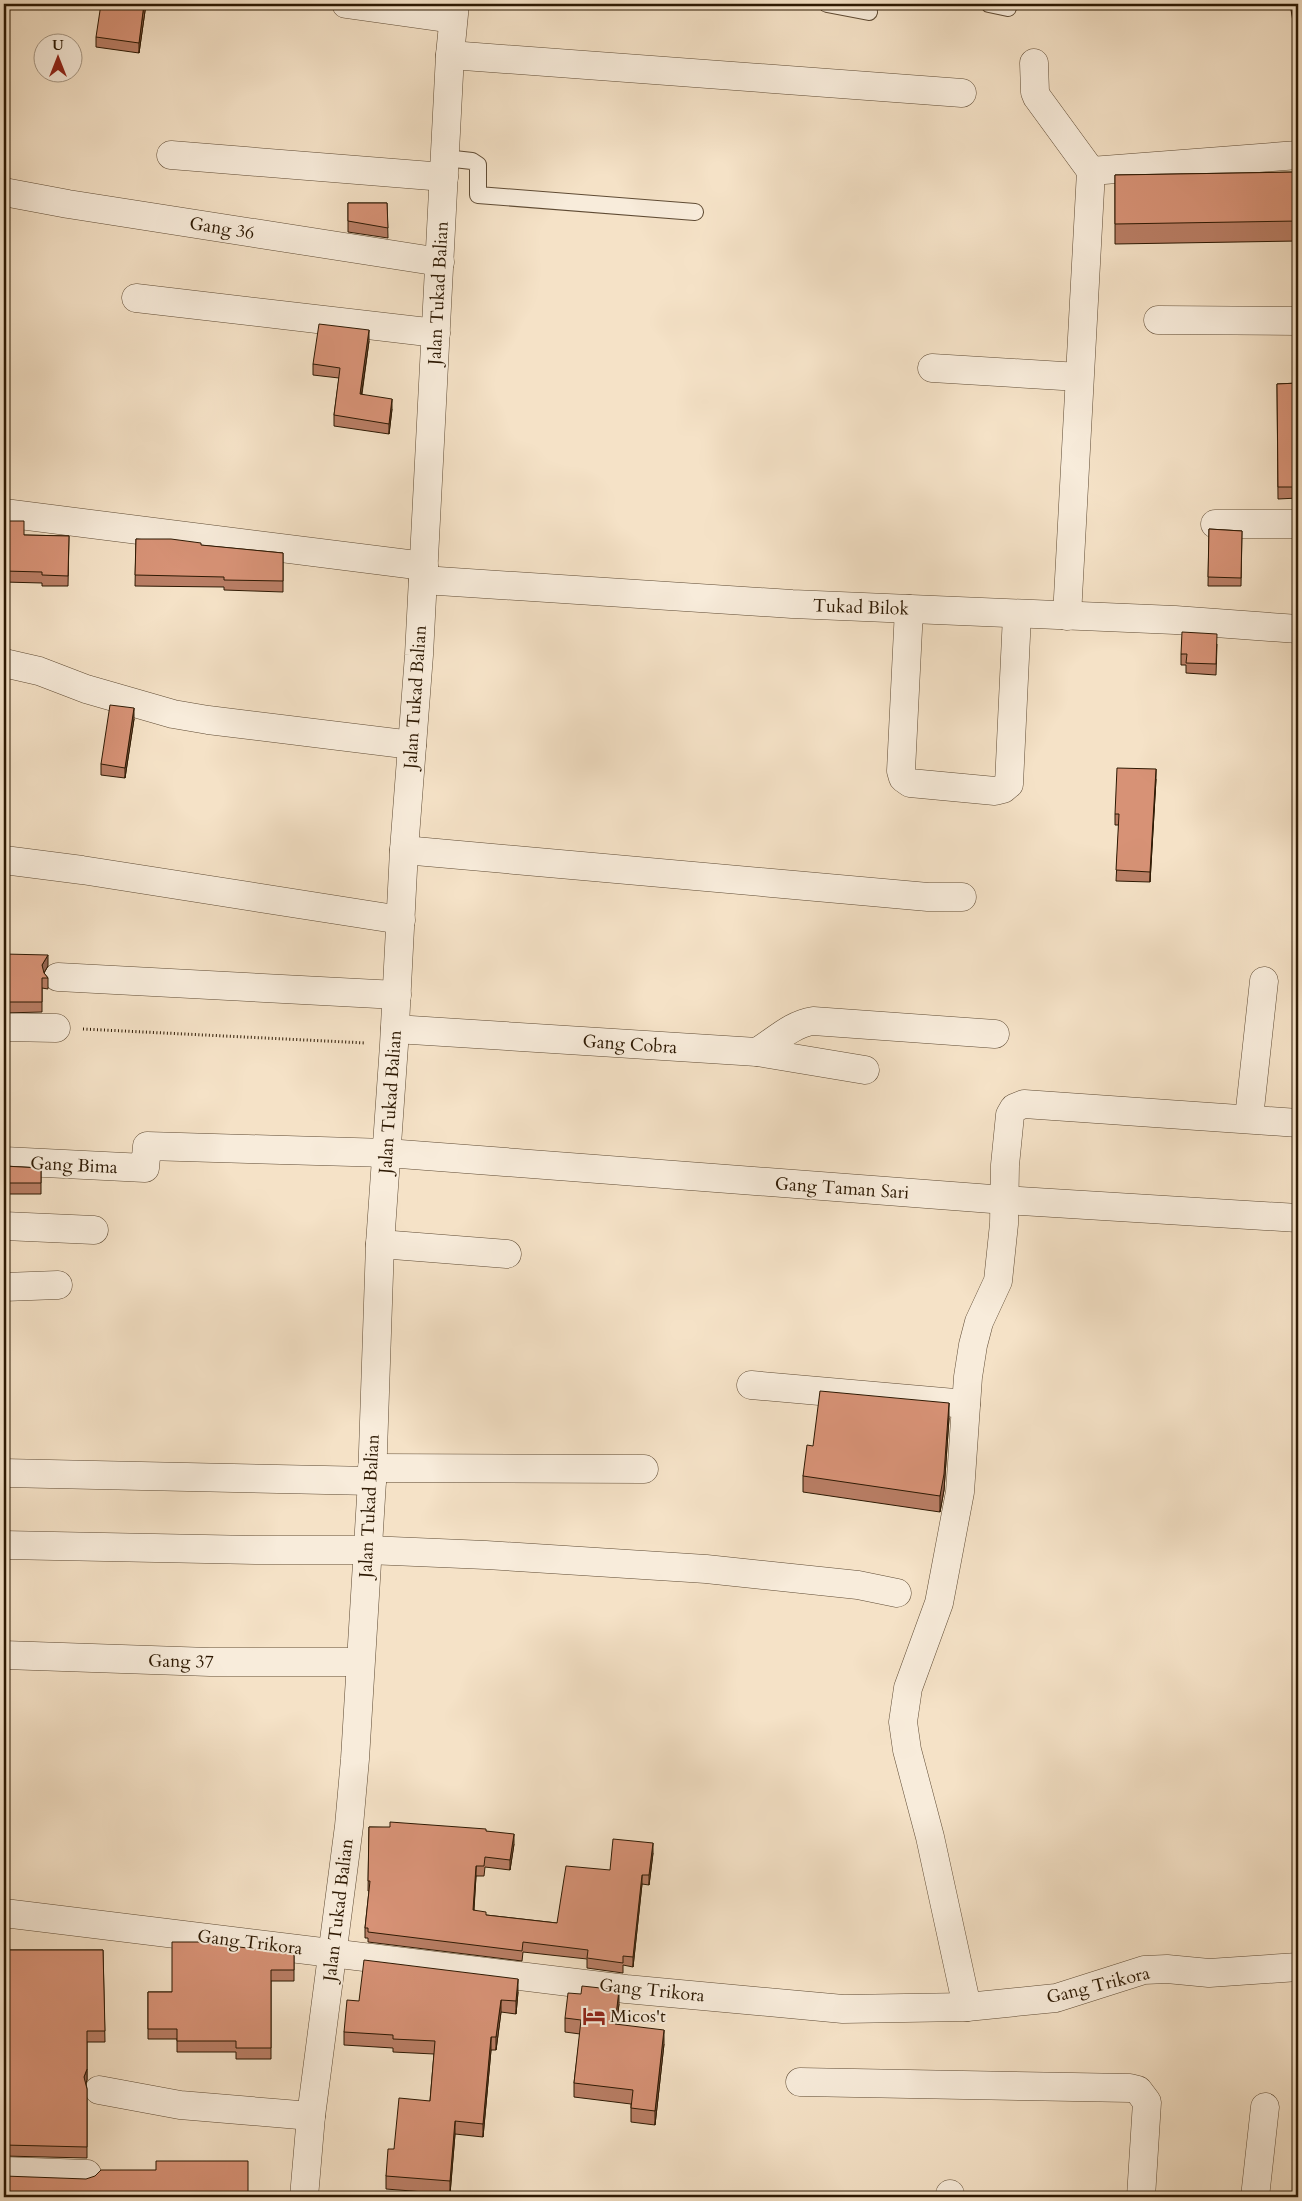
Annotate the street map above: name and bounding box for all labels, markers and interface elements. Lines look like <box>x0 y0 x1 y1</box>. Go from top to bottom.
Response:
north arrow <box>32 32 82 82</box>
text: U <box>52 36 64 55</box>
street label: Gang 36 <box>188 211 256 246</box>
street label: Jalan Tukad Balian <box>422 220 455 369</box>
street label: Tukad Bilok <box>812 593 910 622</box>
street label: Jalan Tukad Balian <box>398 624 433 773</box>
street label: Jalan Tukad Balian <box>373 1029 408 1178</box>
street label: Gang Cobra <box>582 1029 678 1060</box>
street label: Gang Bima <box>30 1151 119 1180</box>
street label: Gang Taman Sari <box>774 1171 910 1206</box>
street label: Jalan Tukad Balian <box>353 1433 386 1582</box>
street label: Gang 37 <box>148 1648 214 1675</box>
street label: Jalan Tukad Balian <box>317 1836 360 1986</box>
street label: Gang Trikora <box>196 1924 304 1961</box>
street label: Gang Trikora <box>1044 1961 1153 2010</box>
street label: Gang Trikora <box>598 1973 706 2008</box>
hotel icon: Micos't <box>581 2003 607 2029</box>
place label: Micos't <box>610 2004 666 2029</box>

